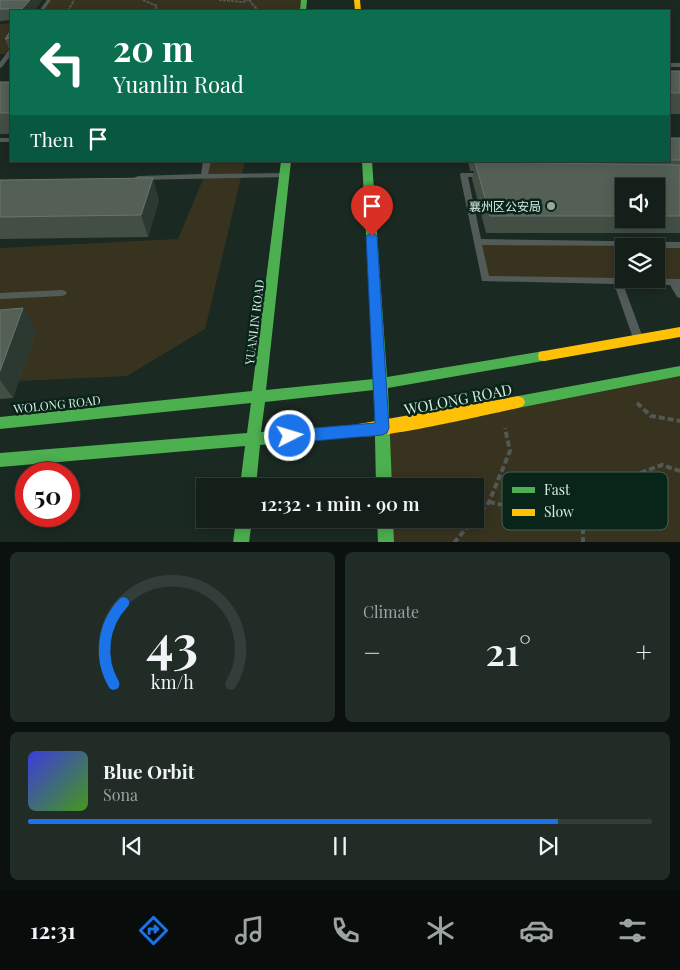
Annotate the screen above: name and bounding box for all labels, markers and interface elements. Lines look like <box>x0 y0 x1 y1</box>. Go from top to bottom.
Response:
text: 20 m <box>113 24 194 71</box>
icon: left <box>30 30 95 95</box>
text: Yuanlin Road <box>113 69 244 99</box>
icon: arrive <box>84 125 112 153</box>
text: Then <box>30 126 74 152</box>
map controls <box>615 178 665 288</box>
button: sound <box>615 178 665 228</box>
pin <box>351 185 393 236</box>
icon: arrive <box>358 192 386 220</box>
place label: 襄州区公安局 <box>469 198 541 214</box>
marker: 襄州区公安局 <box>545 200 557 212</box>
button: layers <box>615 238 665 288</box>
street label: YUANLIN ROAD <box>241 278 267 367</box>
street label: WOLONG ROAD <box>401 379 514 419</box>
street label: WOLONG ROAD <box>12 391 102 417</box>
position arrow <box>263 409 315 461</box>
speed limit sign: 50 <box>15 462 80 527</box>
legend <box>502 472 668 530</box>
text: Fast <box>544 480 571 499</box>
text: 12:32 · 1 min · 90 m <box>260 490 420 516</box>
text: Slow <box>544 502 574 521</box>
text: Climate <box>363 601 419 622</box>
text: 43 <box>147 607 198 676</box>
text: 21° <box>486 625 531 676</box>
text: − <box>363 633 381 670</box>
text: + <box>636 633 652 670</box>
text: km/h <box>151 670 194 693</box>
text: Blue Orbit <box>103 758 194 784</box>
text: Sona <box>103 784 138 805</box>
icon: previous <box>118 832 146 860</box>
icon: pause <box>326 832 354 860</box>
icon: next <box>534 832 562 860</box>
icon: directions <box>136 913 171 948</box>
icon: music <box>232 913 267 948</box>
icon: phone <box>328 913 363 948</box>
icon: climate <box>423 913 458 948</box>
icon: car <box>519 913 554 948</box>
icon: filters <box>615 913 650 948</box>
text: 12:31 <box>30 915 76 945</box>

